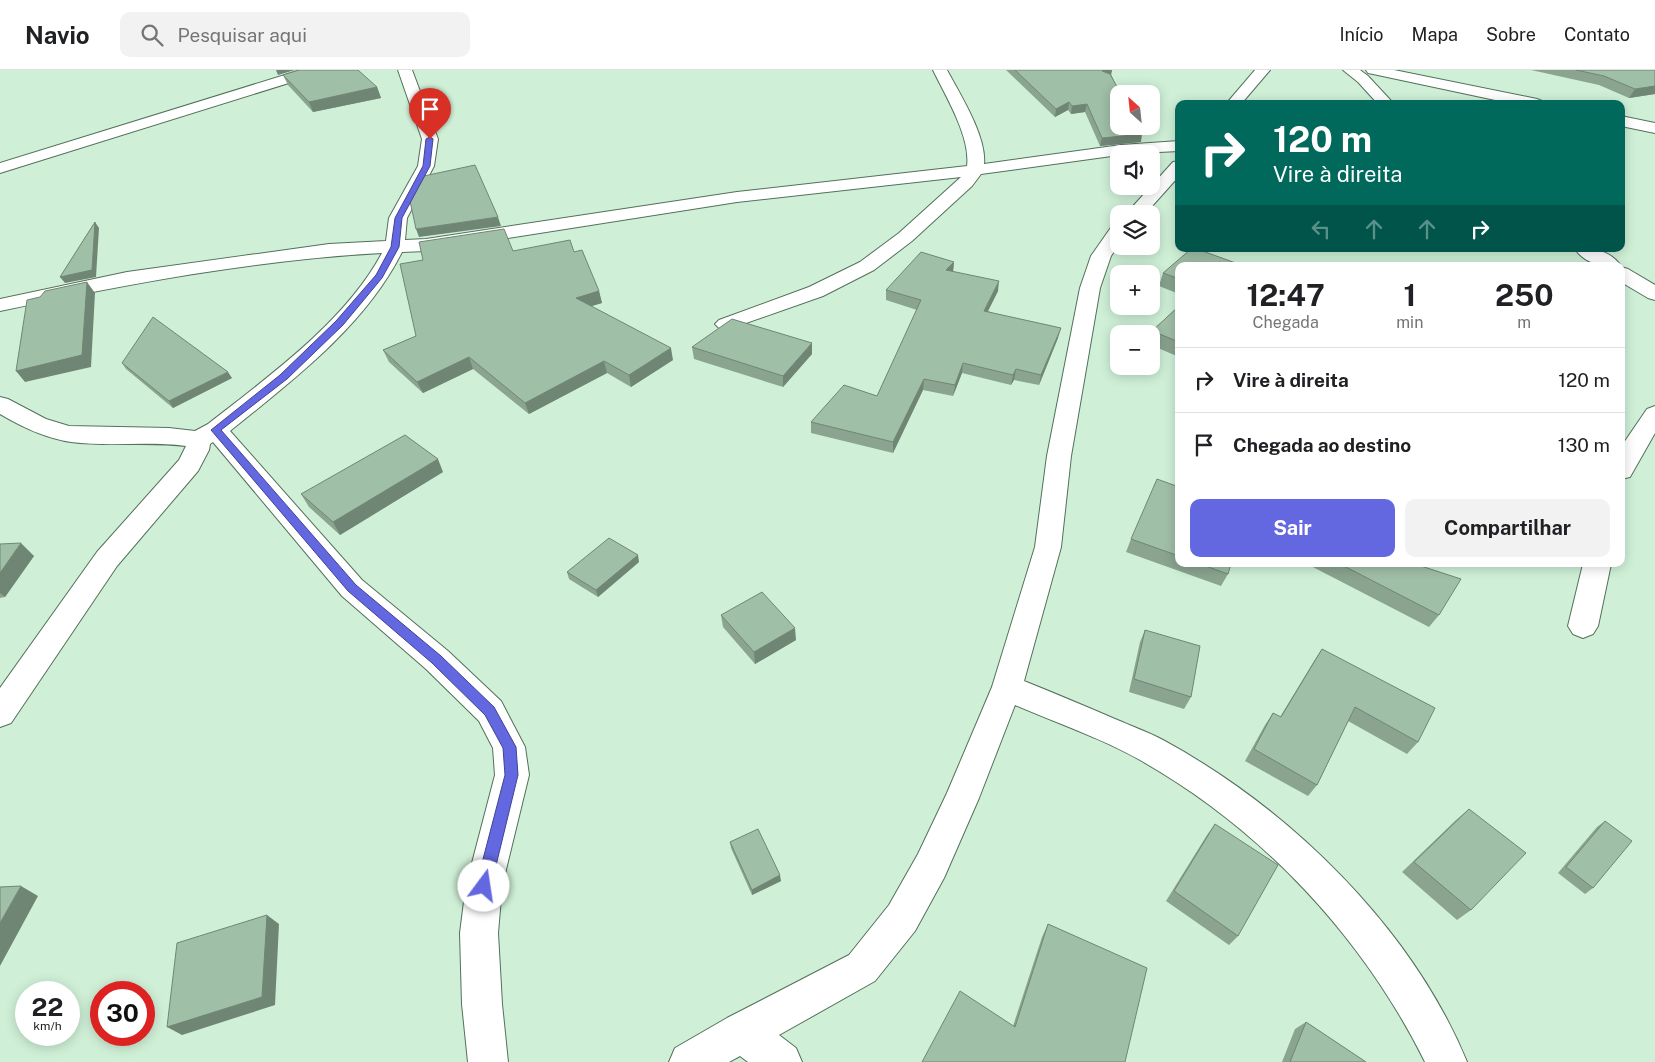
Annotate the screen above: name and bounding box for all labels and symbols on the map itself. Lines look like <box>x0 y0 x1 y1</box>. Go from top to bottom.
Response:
north arrow <box>1110 85 1160 135</box>
pin <box>409 88 451 139</box>
position arrow <box>457 859 509 911</box>
speed limit sign: 30 <box>90 981 155 1046</box>

